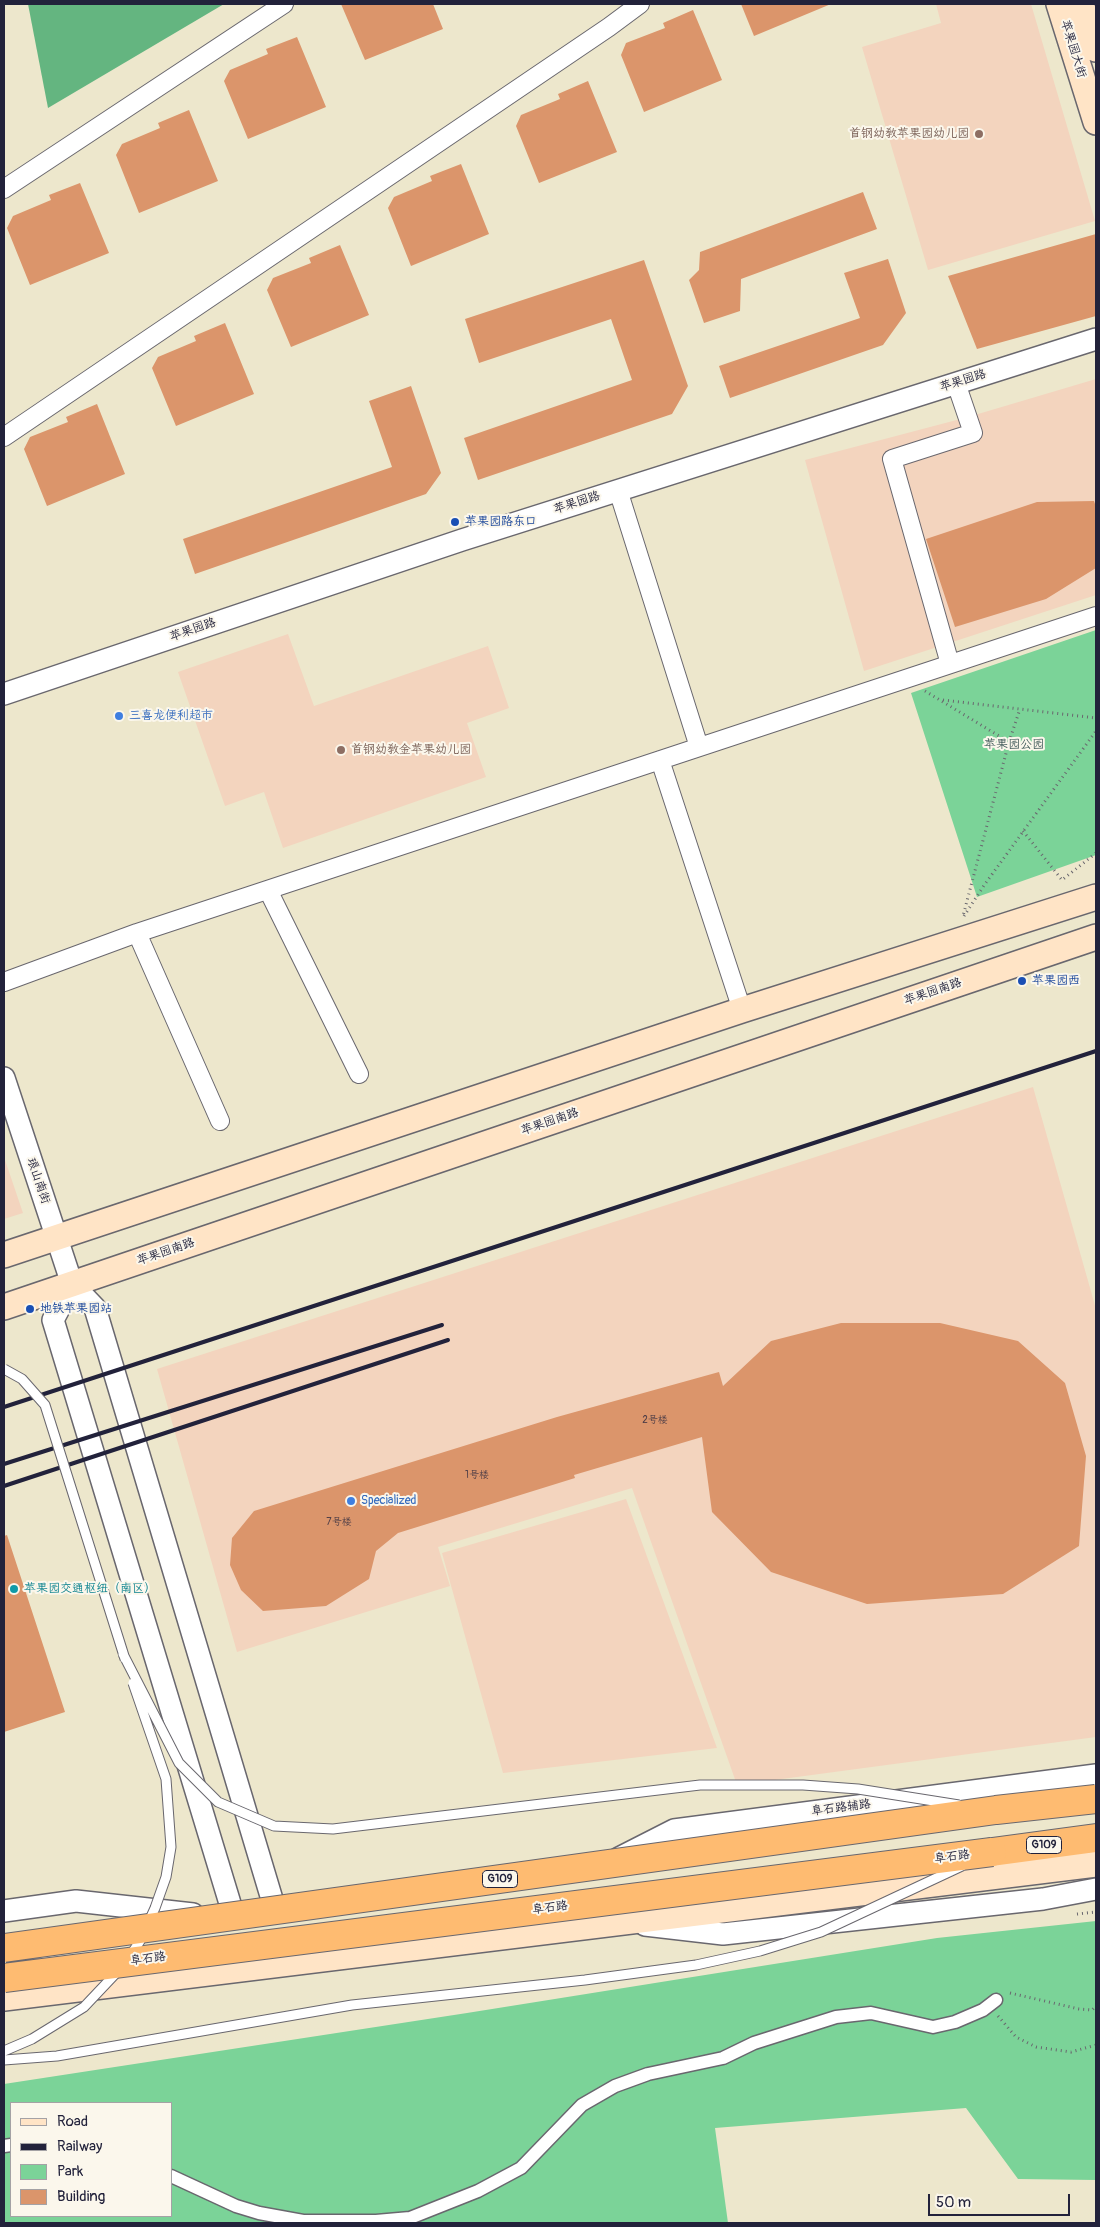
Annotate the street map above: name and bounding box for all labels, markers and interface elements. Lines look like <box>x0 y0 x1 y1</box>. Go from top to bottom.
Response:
street label: 苹果园大街 <box>1057 18 1089 80</box>
place label: 首钢幼教苹果园幼儿园 <box>849 127 969 141</box>
marker: 首钢幼教苹果园幼儿园 <box>973 128 985 140</box>
street label: 苹果园路 <box>938 367 988 395</box>
street label: 苹果园路 <box>552 489 602 517</box>
place label: 苹果园路东口 <box>465 515 537 529</box>
marker: 苹果园路东口 <box>449 516 461 528</box>
street label: 苹果园路 <box>168 615 218 645</box>
place label: 三喜龙便利超市 <box>129 709 213 723</box>
marker: 三喜龙便利超市 <box>113 710 125 722</box>
park label: 苹果园公园 <box>984 738 1044 752</box>
place label: 首钢幼教金苹果幼儿园 <box>351 743 471 757</box>
marker: 首钢幼教金苹果幼儿园 <box>335 744 347 756</box>
place label: 苹果园西 <box>1032 974 1080 988</box>
street label: 苹果园南路 <box>902 975 964 1009</box>
marker: 苹果园西 <box>1016 975 1028 987</box>
street label: 苹果园南路 <box>519 1105 581 1139</box>
street label: 琅山南街 <box>23 1156 53 1206</box>
street label: 苹果园南路 <box>135 1235 197 1269</box>
place label: 地铁苹果园站 <box>40 1302 112 1316</box>
marker: 地铁苹果园站 <box>24 1303 36 1315</box>
house number: 2号楼 <box>642 1414 668 1426</box>
house number: 1号楼 <box>465 1469 489 1481</box>
place label: Specialized <box>361 1494 416 1508</box>
marker: Specialized <box>345 1495 357 1507</box>
house number: 7号楼 <box>326 1516 352 1528</box>
place label: 苹果园交通枢纽（南区） <box>24 1582 156 1596</box>
marker: 苹果园交通枢纽（南区） <box>8 1583 20 1595</box>
street label: 阜石路辅路 <box>810 1797 872 1819</box>
road number: G109 <box>1026 1836 1062 1854</box>
street label: 阜石路 <box>933 1848 971 1866</box>
road number: G109 <box>482 1870 518 1888</box>
street label: 阜石路 <box>531 1899 569 1917</box>
street label: 阜石路 <box>129 1950 167 1968</box>
legend <box>10 2102 172 2217</box>
text: Road <box>57 2112 88 2131</box>
text: Railway <box>57 2137 102 2156</box>
text: Park <box>57 2162 83 2181</box>
scale bar <box>930 2184 1072 2216</box>
text: Building <box>57 2187 105 2206</box>
text: 50 m <box>936 2193 971 2212</box>

